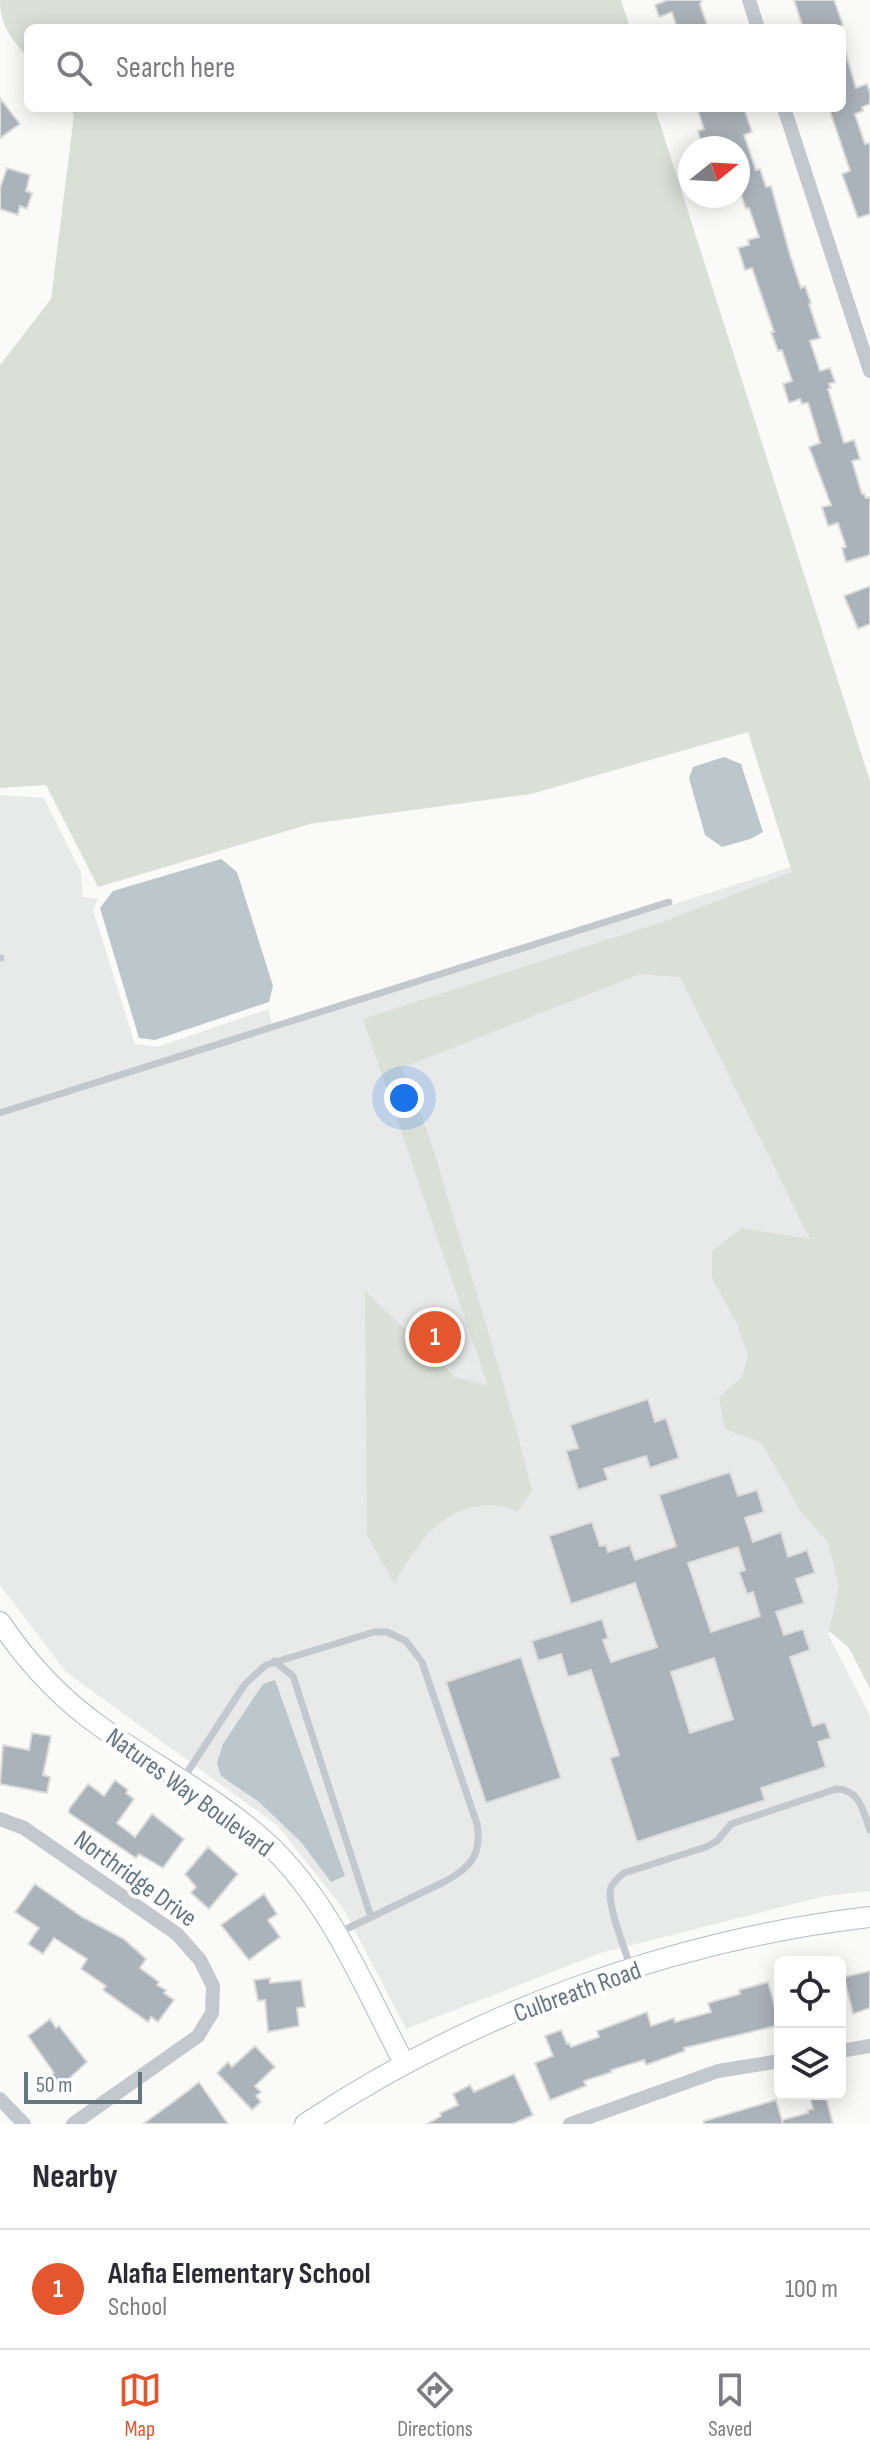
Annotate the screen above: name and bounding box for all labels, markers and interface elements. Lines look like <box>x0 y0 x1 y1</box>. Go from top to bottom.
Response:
search box <box>24 24 846 112</box>
icon: search <box>52 46 96 90</box>
text: Search here <box>116 50 235 86</box>
north arrow <box>678 136 750 208</box>
your location <box>384 1078 424 1118</box>
pin: 1 <box>409 1307 461 1367</box>
street label: Natures Way Boulevard <box>99 1722 279 1864</box>
street label: Northridge Drive <box>68 1824 203 1934</box>
street label: Culbreath Road <box>510 1955 645 2030</box>
map controls <box>774 1956 846 2100</box>
button: locate <box>774 1956 846 2028</box>
button: layers <box>774 2028 846 2100</box>
scale bar <box>24 2068 142 2104</box>
text: 50 m <box>36 2072 72 2099</box>
text: Nearby <box>32 2156 118 2197</box>
text: Alafia Elementary School <box>108 2256 371 2292</box>
text: 1 <box>53 2274 63 2305</box>
text: 100 m <box>785 2274 838 2305</box>
text: School <box>108 2292 167 2323</box>
tab: Map <box>118 2368 162 2443</box>
tab: Directions <box>397 2368 473 2443</box>
tab: Saved <box>708 2368 752 2443</box>

